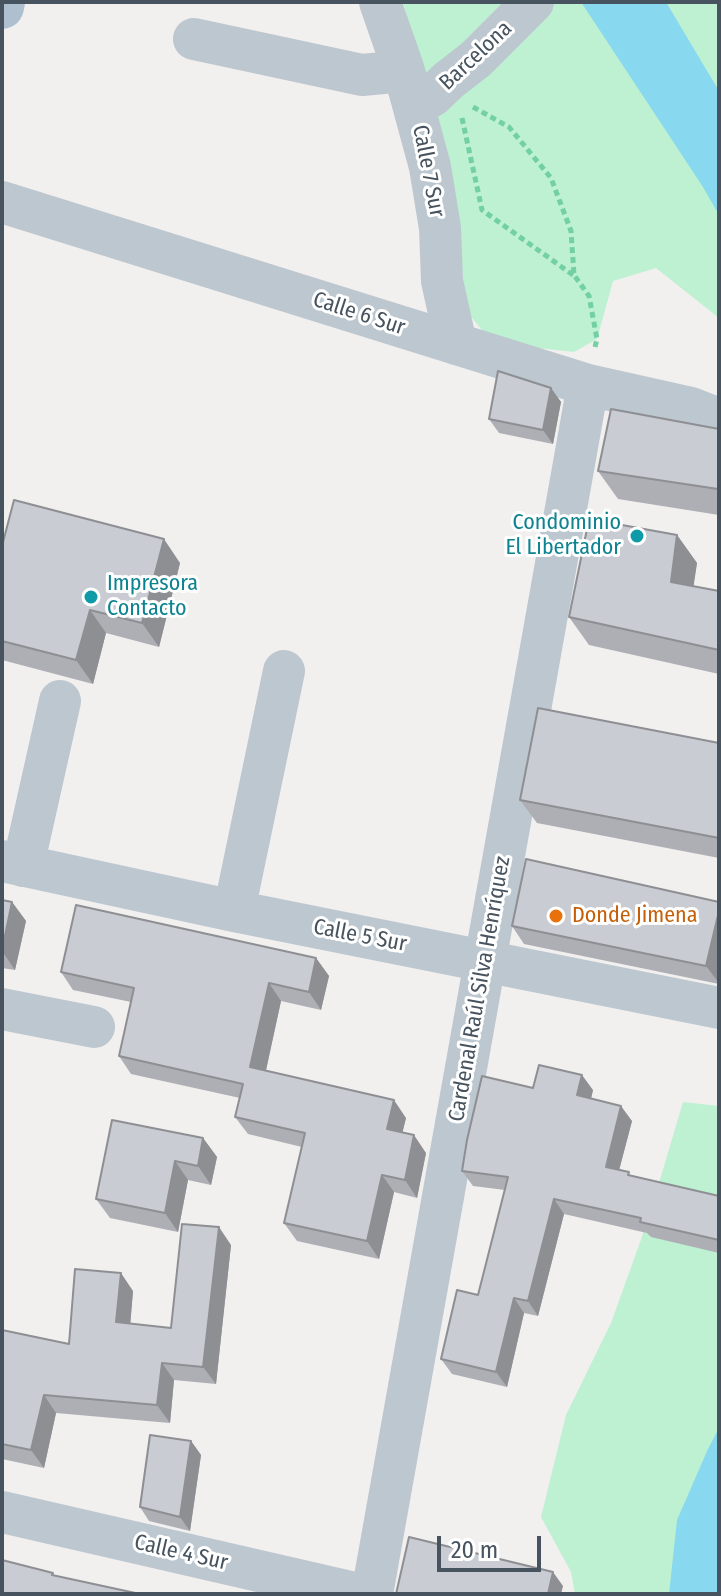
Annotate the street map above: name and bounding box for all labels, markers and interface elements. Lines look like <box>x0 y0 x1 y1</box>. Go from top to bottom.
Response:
street label: Barcelona <box>434 16 518 96</box>
street label: Calle 7 Sur <box>406 123 450 219</box>
street label: Calle 6 Sur <box>310 287 408 341</box>
place label: Condominio El Libertador <box>505 510 621 562</box>
marker: Condominio El Libertador <box>628 527 646 545</box>
place label: Impresora Contacto <box>107 571 198 622</box>
marker: Impresora Contacto <box>82 588 100 606</box>
street label: Cardenal Raúl Silva Henríquez <box>444 854 516 1124</box>
place label: Donde Jimena <box>572 903 697 929</box>
marker: Donde Jimena <box>547 907 565 925</box>
street label: Calle 5 Sur <box>311 914 409 958</box>
scale bar <box>441 1520 545 1570</box>
street label: Calle 4 Sur <box>132 1529 230 1577</box>
text: 20 m <box>451 1536 498 1564</box>

